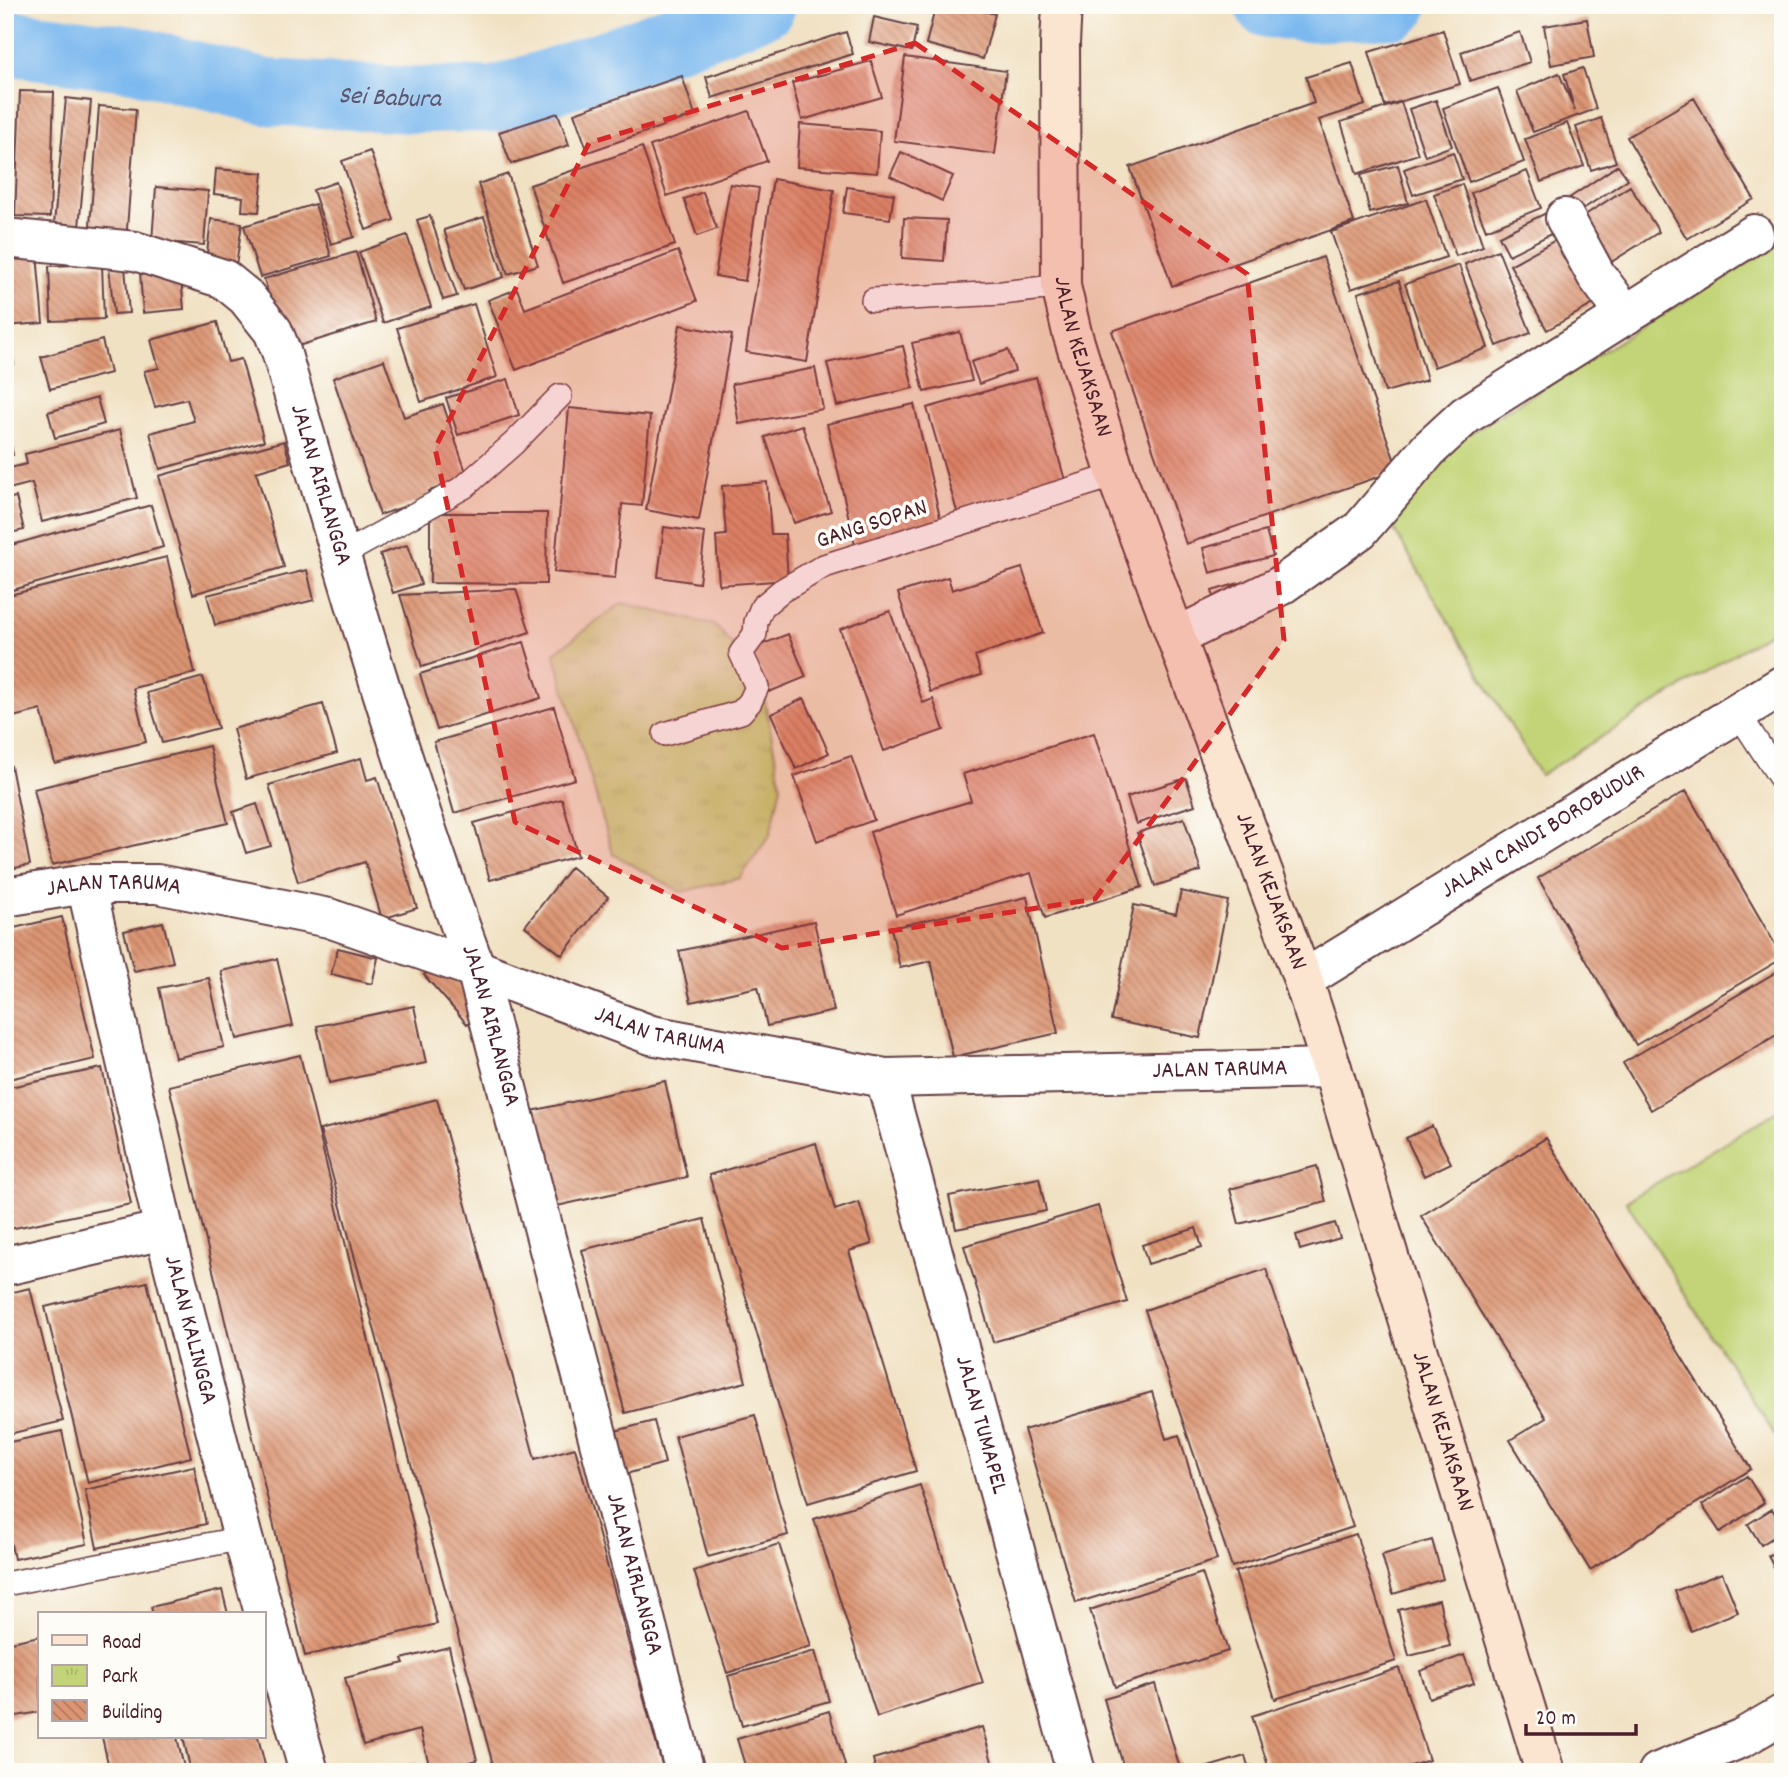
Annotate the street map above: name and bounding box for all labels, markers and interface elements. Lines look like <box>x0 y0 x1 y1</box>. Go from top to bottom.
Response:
water label: Sei Babura <box>337 77 443 119</box>
street label: JALAN KEJAKSAAN <box>1044 277 1120 442</box>
street label: JALAN AIRLANGGA <box>280 400 360 570</box>
street label: GANG SOPAN <box>812 491 932 559</box>
street label: JALAN CANDI BOROBUDUR <box>1435 757 1652 908</box>
street label: JALAN KEJAKSAAN <box>1225 808 1315 975</box>
street label: JALAN TARUMA <box>44 866 184 907</box>
street label: JALAN AIRLANGGA <box>451 940 528 1110</box>
street label: JALAN TARUMA <box>589 998 729 1065</box>
street label: JALAN TARUMA <box>1152 1052 1288 1089</box>
street label: JALAN KALINGGA <box>154 1252 225 1408</box>
street label: JALAN KEJAKSAAN <box>1402 1347 1482 1516</box>
street label: JALAN TUMAPEL <box>945 1352 1016 1498</box>
street label: JALAN AIRLANGGA <box>596 1489 671 1659</box>
legend <box>38 1612 266 1738</box>
text: Road <box>102 1629 141 1659</box>
text: Park <box>102 1663 138 1693</box>
scale bar <box>1526 1693 1636 1737</box>
text: Building <box>102 1699 162 1729</box>
text: 20 m <box>1536 1705 1576 1735</box>

